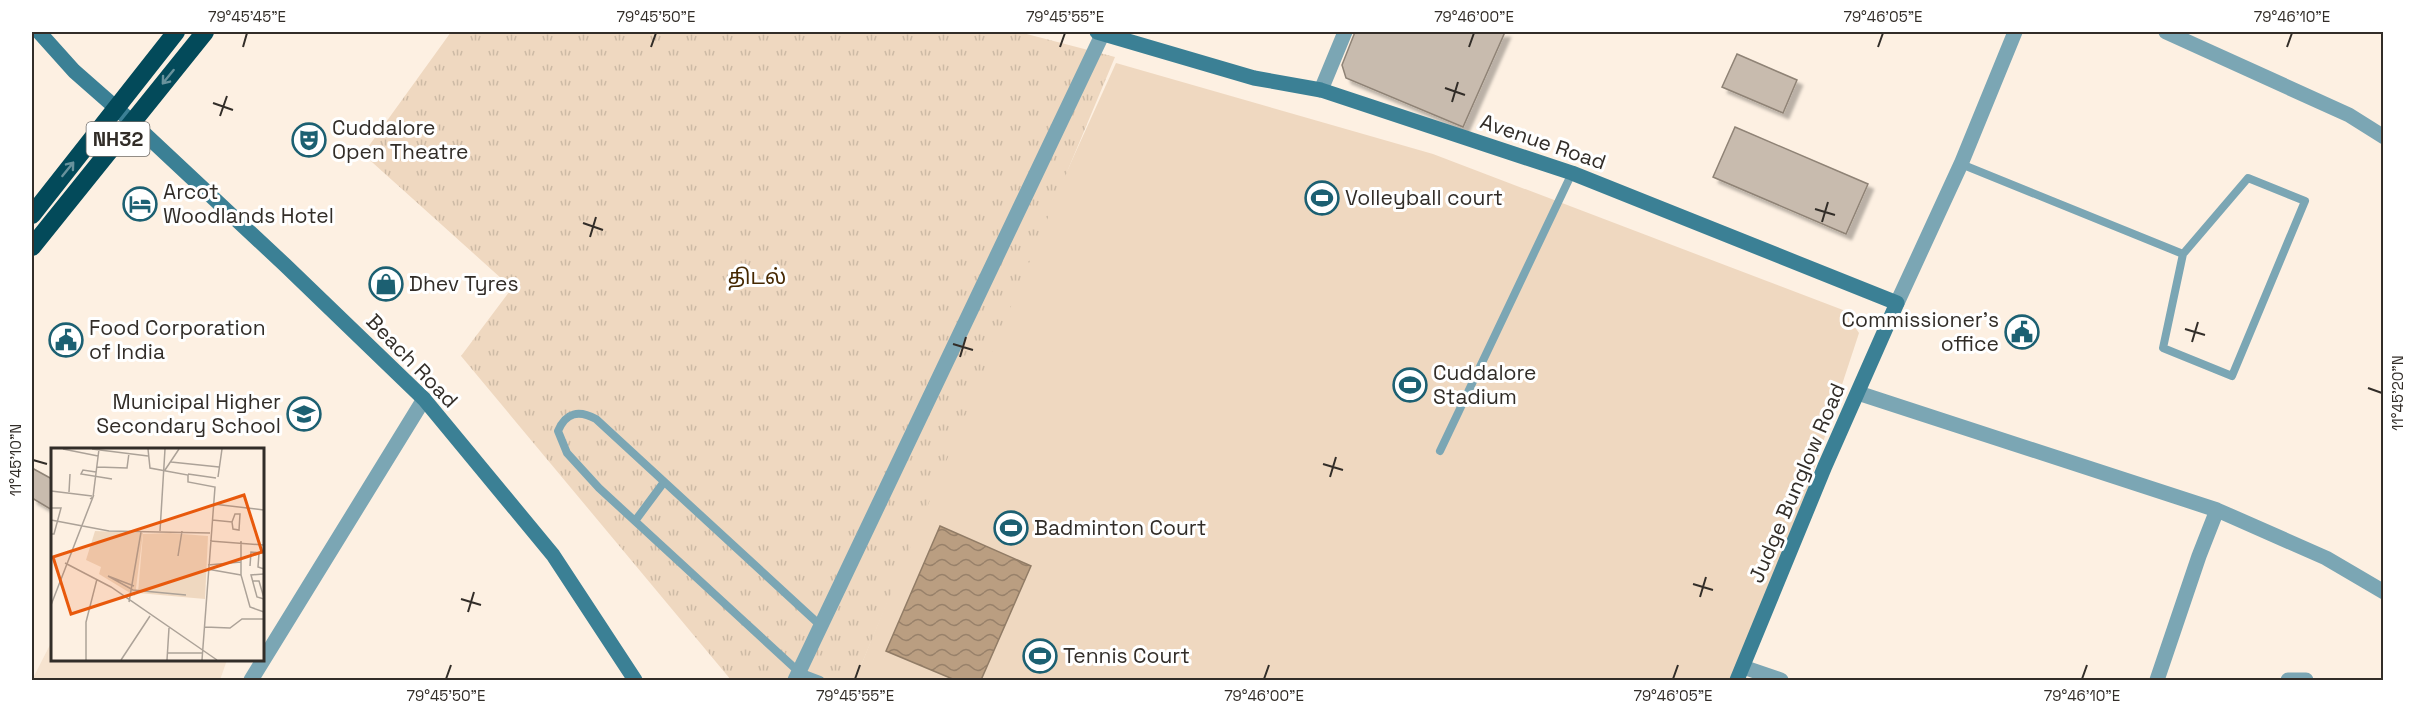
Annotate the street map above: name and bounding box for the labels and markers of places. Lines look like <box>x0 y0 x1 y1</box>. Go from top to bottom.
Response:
place label: Cuddalore Open Theatre <box>332 114 468 165</box>
theatre icon: Cuddalore Open Theatre <box>291 122 327 158</box>
place label: Arcot Woodlands Hotel <box>163 178 334 229</box>
sports icon: Volleyball court <box>1304 180 1340 216</box>
place label: Volleyball court <box>1345 184 1503 211</box>
hotel icon: Arcot Woodlands Hotel <box>122 186 158 222</box>
shop icon: Dhev Tyres <box>368 266 404 302</box>
place label: Dhev Tyres <box>409 270 519 297</box>
place label: Commissioner's office <box>1842 306 1999 357</box>
place label: Food Corporation of India <box>89 314 266 365</box>
public building icon: Commissioner's office <box>2004 314 2040 350</box>
public building icon: Food Corporation of India <box>48 322 84 358</box>
place label: Cuddalore Stadium <box>1433 359 1537 410</box>
sports icon: Cuddalore Stadium <box>1392 367 1428 403</box>
place label: Municipal Higher Secondary School <box>96 388 281 439</box>
school or university icon: Municipal Higher Secondary School <box>286 396 322 432</box>
sports icon: Badminton Court <box>993 510 1029 546</box>
place label: Badminton Court <box>1034 514 1206 541</box>
sports icon: Tennis Court <box>1022 638 1058 674</box>
place label: Tennis Court <box>1063 642 1190 669</box>

